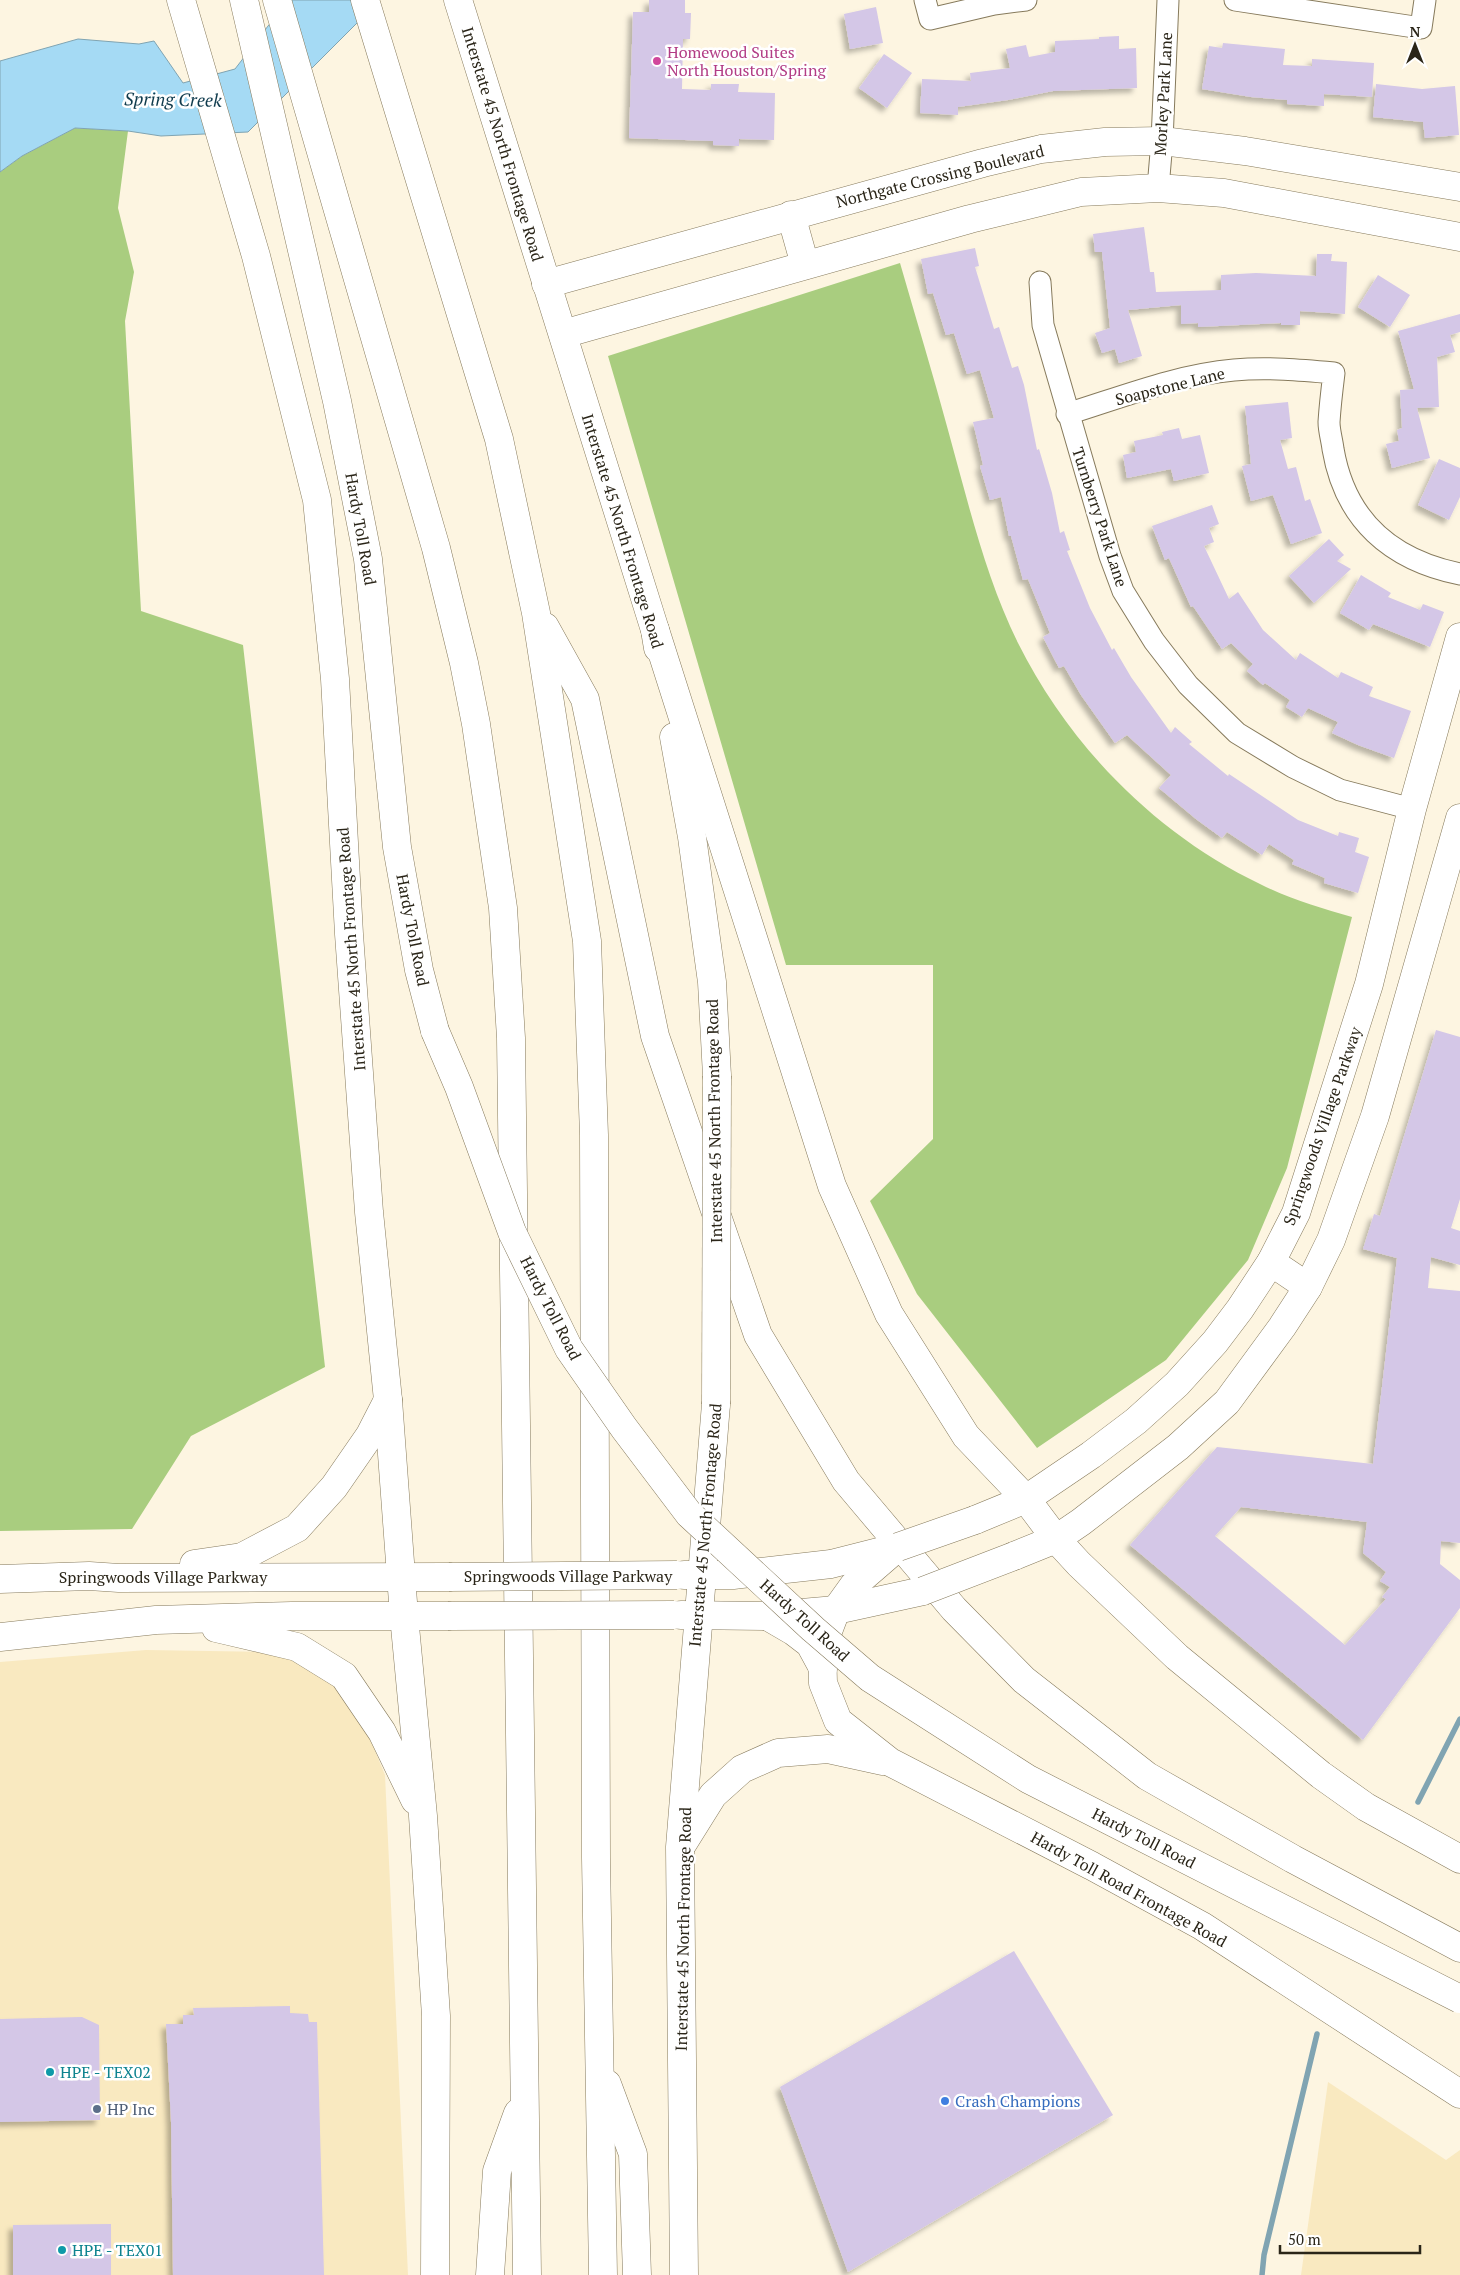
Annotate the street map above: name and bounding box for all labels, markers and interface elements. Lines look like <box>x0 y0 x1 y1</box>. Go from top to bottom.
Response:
north arrow <box>1390 20 1440 70</box>
text: N <box>1410 22 1421 41</box>
street label: Interstate 45 North Frontage Road <box>457 24 549 264</box>
street label: Morley Park Lane <box>1149 32 1177 156</box>
place label: Homewood Suites North Houston/Spring <box>667 41 826 81</box>
marker: Homewood Suites North Houston/Spring <box>651 55 663 67</box>
water label: Spring Creek <box>124 86 222 112</box>
street label: Northgate Crossing Boulevard <box>834 139 1047 213</box>
street label: Soapstone Lane <box>1113 362 1227 410</box>
street label: Interstate 45 North Frontage Road <box>577 411 669 651</box>
street label: Turnberry Park Lane <box>1067 444 1133 590</box>
street label: Hardy Toll Road <box>340 471 382 587</box>
street label: Interstate 45 North Frontage Road <box>332 826 370 1072</box>
street label: Hardy Toll Road <box>391 872 435 988</box>
street label: Interstate 45 North Frontage Road <box>701 999 727 1243</box>
street label: Springwoods Village Parkway <box>1278 1023 1367 1228</box>
street label: Hardy Toll Road <box>515 1252 587 1364</box>
street label: Interstate 45 North Frontage Road <box>683 1402 727 1648</box>
street label: Springwoods Village Parkway <box>464 1565 673 1587</box>
street label: Springwoods Village Parkway <box>59 1566 268 1588</box>
street label: Hardy Toll Road <box>755 1574 855 1666</box>
street label: Hardy Toll Road <box>1088 1802 1200 1874</box>
street label: Interstate 45 North Frontage Road <box>670 1807 696 2051</box>
street label: Hardy Toll Road Frontage Road <box>1027 1826 1231 1952</box>
place label: HPE - TEX02 <box>60 2061 151 2083</box>
marker: HPE - TEX02 <box>44 2066 56 2078</box>
place label: Crash Champions <box>955 2090 1081 2112</box>
marker: Crash Champions <box>939 2095 951 2107</box>
place label: HP Inc <box>107 2098 155 2120</box>
marker: HP Inc <box>91 2103 103 2115</box>
scale bar <box>1280 2222 1420 2254</box>
text: 50 m <box>1288 2229 1321 2249</box>
place label: HPE - TEX01 <box>72 2239 163 2261</box>
marker: HPE - TEX01 <box>56 2244 68 2256</box>

